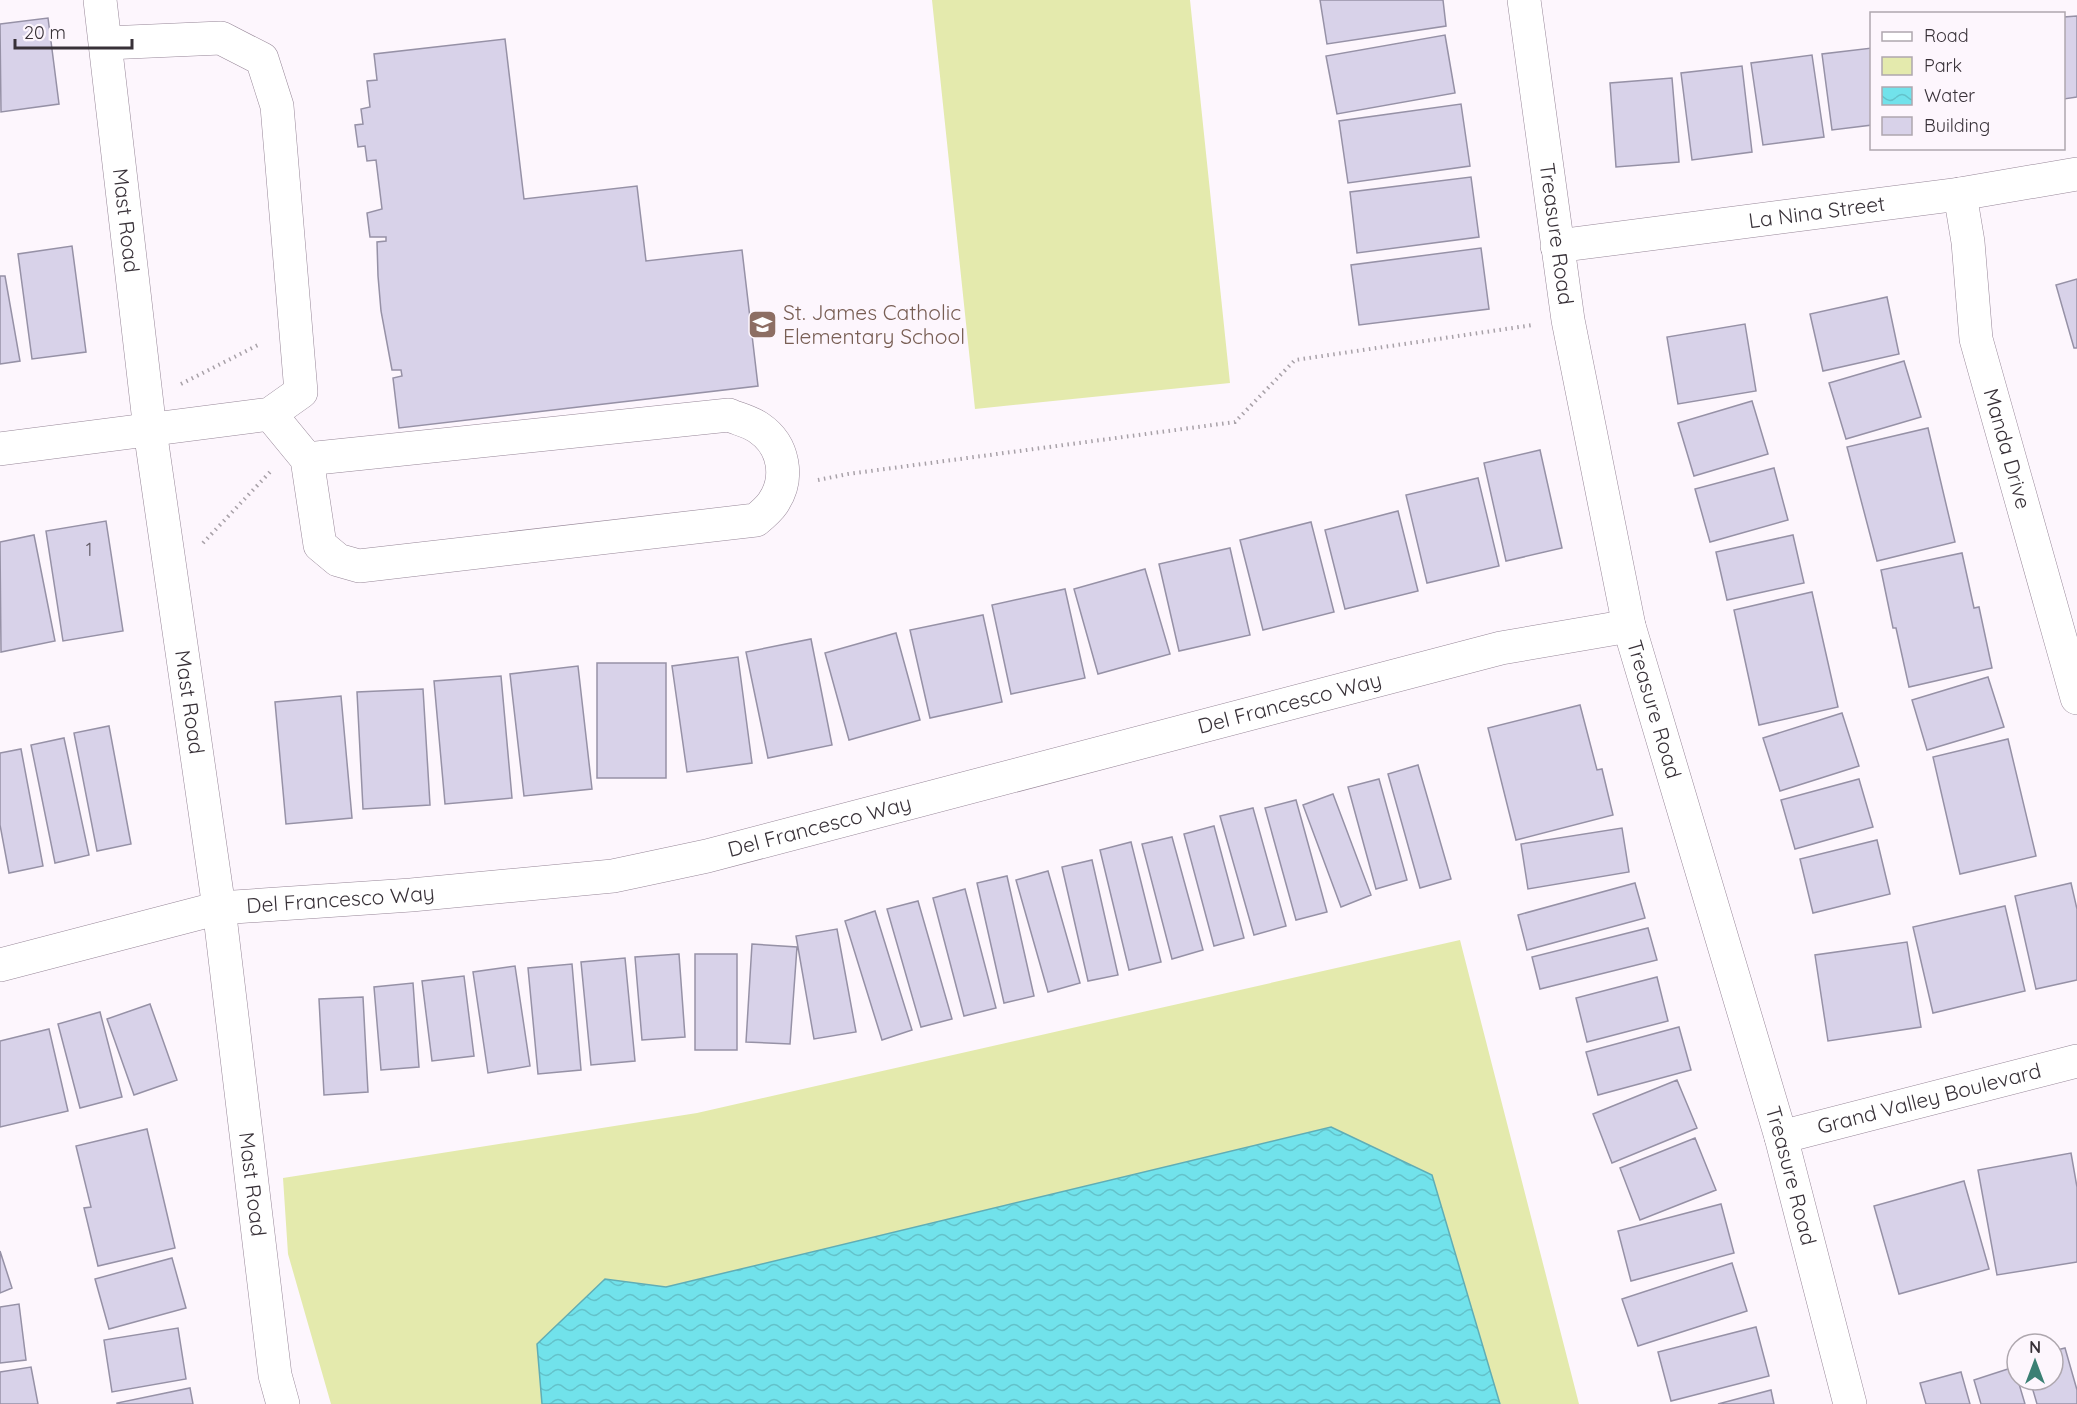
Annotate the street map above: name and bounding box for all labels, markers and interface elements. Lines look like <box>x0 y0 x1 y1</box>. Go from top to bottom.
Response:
scale bar <box>15 12 132 50</box>
legend <box>1870 12 2065 150</box>
text: 20 m <box>24 21 66 44</box>
text: Road <box>1924 24 1969 47</box>
text: Park <box>1924 54 1962 77</box>
text: Water <box>1924 84 1975 107</box>
text: Building <box>1924 114 1990 137</box>
street label: Treasure Road <box>1535 161 1580 306</box>
street label: Mast Road <box>108 167 146 274</box>
street label: La Nina Street <box>1747 190 1887 233</box>
place label: St. James Catholic Elementary School <box>783 299 965 349</box>
school or university icon: St. James Catholic Elementary School <box>746 309 778 341</box>
street label: Manda Drive <box>1979 385 2037 512</box>
house number: 1 <box>86 538 92 561</box>
street label: Treasure Road <box>1622 637 1688 781</box>
street label: Mast Road <box>170 648 211 756</box>
street label: Del Francesco Way <box>1195 666 1384 739</box>
street label: Del Francesco Way <box>725 789 914 862</box>
street label: Del Francesco Way <box>245 879 436 918</box>
street label: Grand Valley Boulevard <box>1814 1057 2044 1139</box>
street label: Treasure Road <box>1760 1103 1822 1248</box>
street label: Mast Road <box>234 1130 272 1238</box>
north arrow <box>2005 1332 2065 1392</box>
text: N <box>2029 1337 2041 1357</box>

